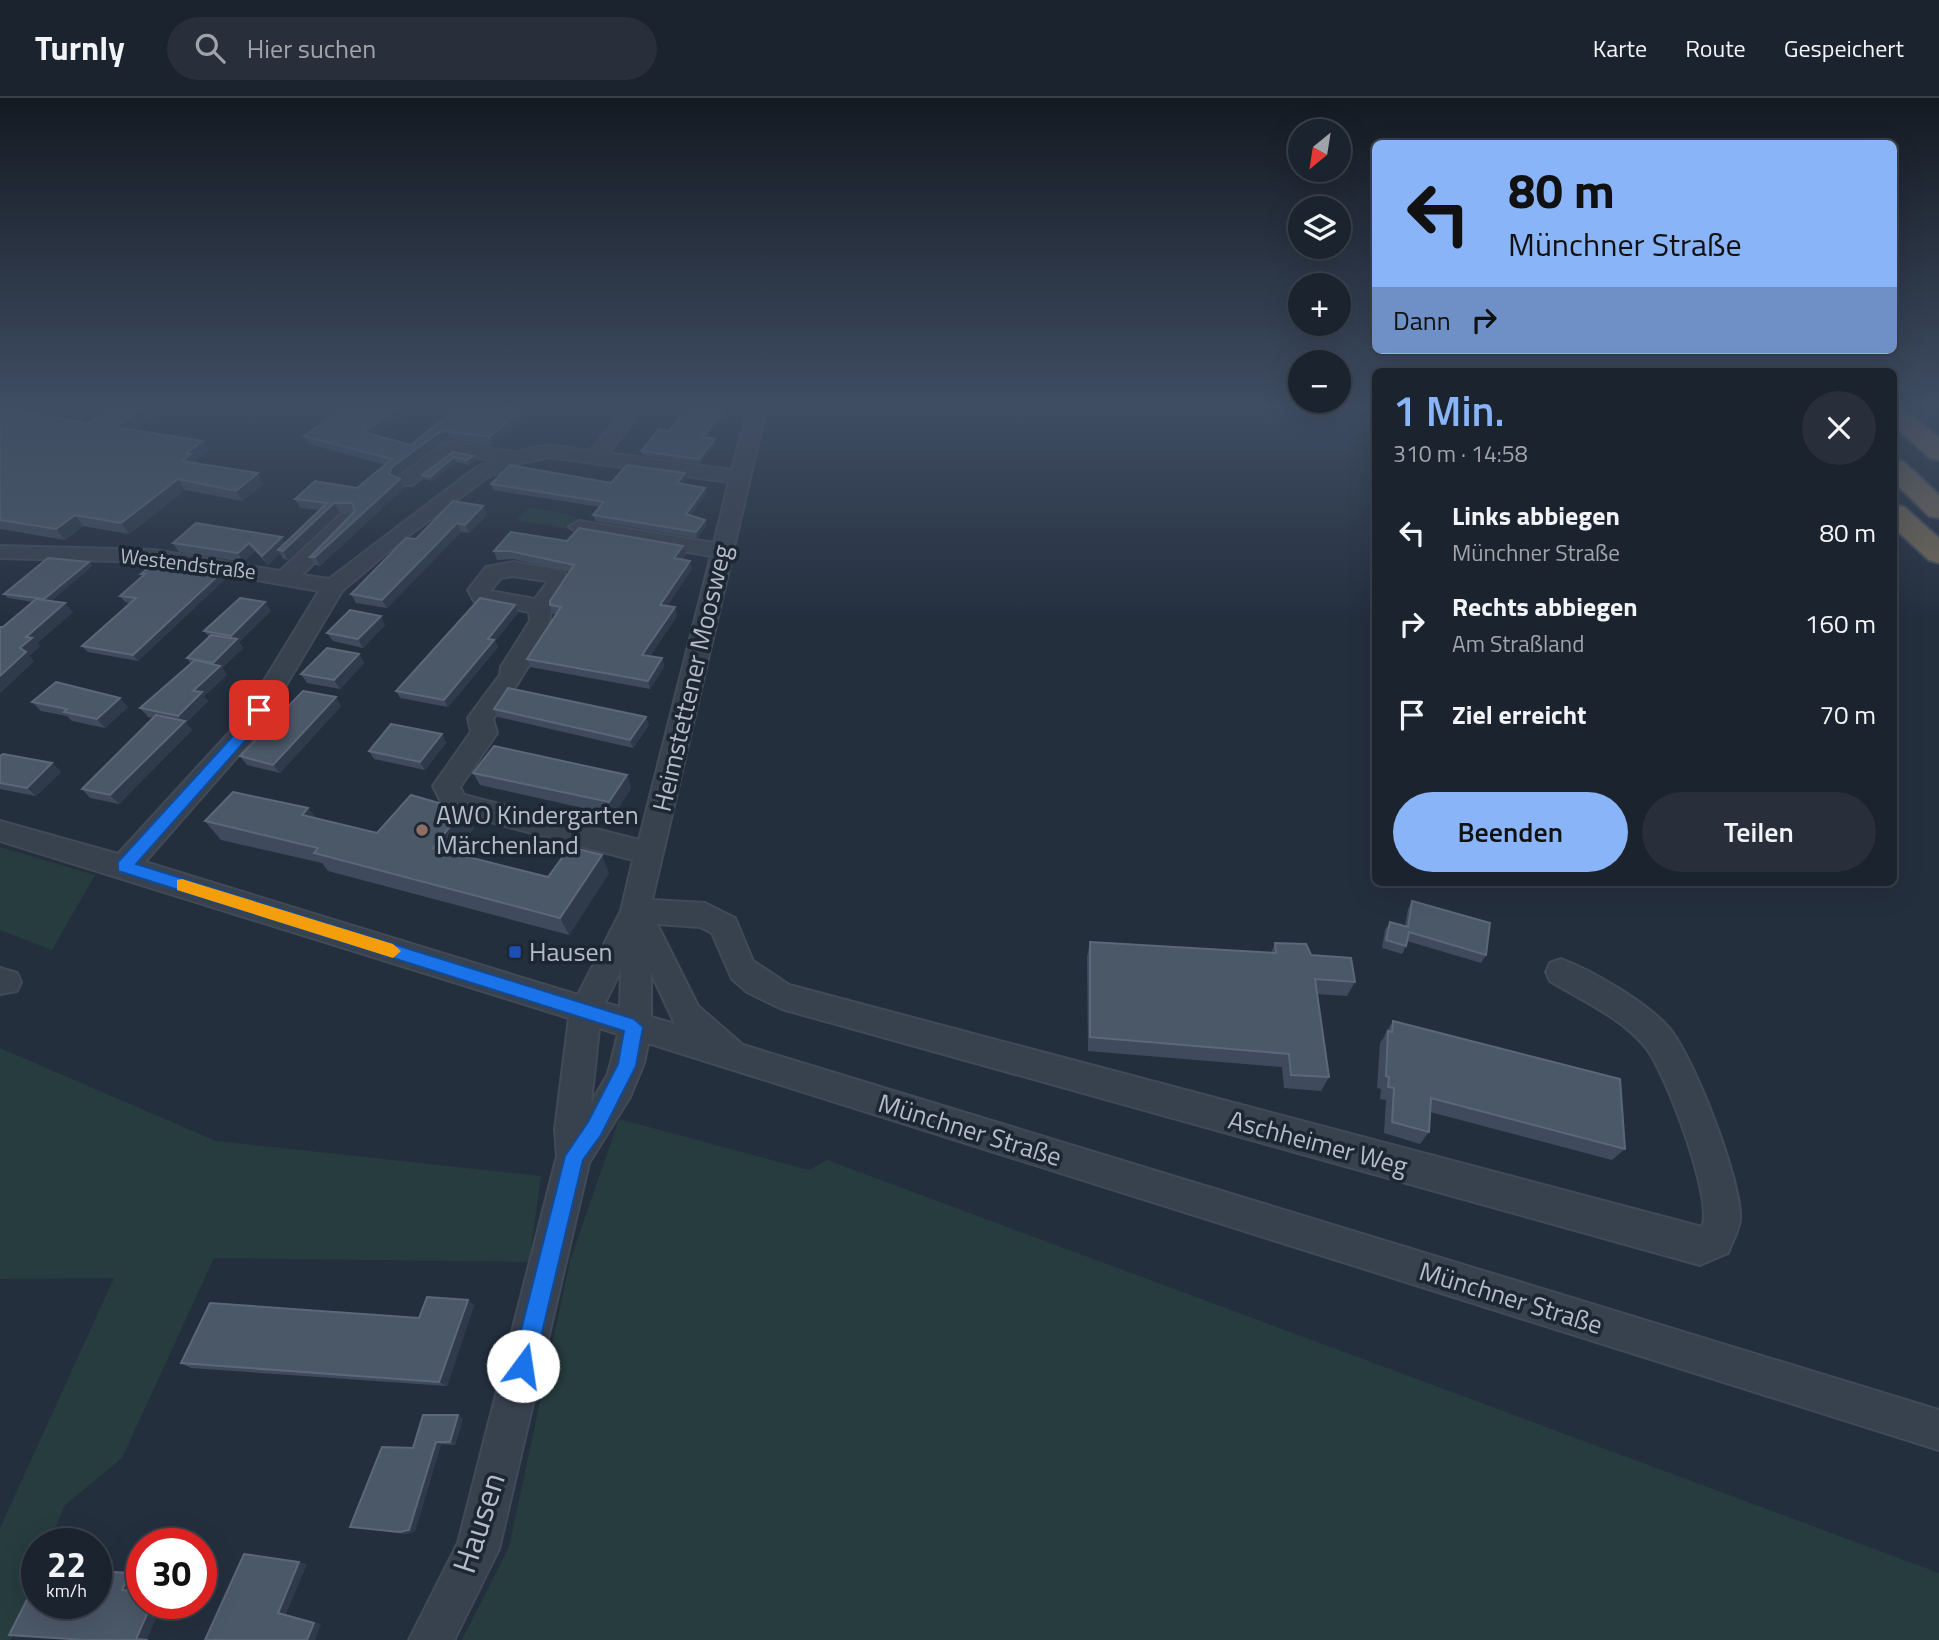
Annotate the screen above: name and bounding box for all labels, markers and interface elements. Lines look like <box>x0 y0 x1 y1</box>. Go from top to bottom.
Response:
search box <box>167 17 657 80</box>
text: Turnly <box>35 23 125 73</box>
icon: search <box>191 29 229 67</box>
text: Hier suchen <box>247 29 376 68</box>
text: Karte <box>1593 30 1647 66</box>
text: Route <box>1685 30 1746 66</box>
text: Gespeichert <box>1784 30 1904 66</box>
north arrow <box>1288 119 1351 182</box>
map controls <box>1288 119 1351 413</box>
text: 80 m <box>1508 152 1615 227</box>
icon: left <box>1393 168 1484 259</box>
button: layers <box>1288 196 1351 259</box>
text: Münchner Straße <box>1508 220 1742 268</box>
button: + <box>1288 273 1351 336</box>
text: Dann <box>1393 301 1451 340</box>
icon: right <box>1465 301 1503 339</box>
button: − <box>1288 350 1351 413</box>
text: 1 Min. <box>1393 378 1505 442</box>
button: close <box>1802 391 1876 465</box>
text: 310 m · 14:58 <box>1393 436 1528 471</box>
text: Links abbiegen <box>1452 496 1620 535</box>
text: 80 m <box>1819 513 1876 552</box>
icon: left <box>1393 514 1431 552</box>
text: Münchner Straße <box>1452 535 1620 570</box>
street label: Westendstraße <box>118 539 258 587</box>
street label: Heimstettener Moosweg <box>642 541 741 815</box>
text: Rechts abbiegen <box>1452 587 1638 626</box>
text: 160 m <box>1805 604 1876 643</box>
icon: right <box>1393 605 1431 643</box>
text: Am Straßland <box>1452 626 1584 661</box>
pin <box>229 680 289 740</box>
icon: arrive <box>240 691 278 729</box>
text: Ziel erreicht <box>1452 695 1587 734</box>
text: 70 m <box>1819 695 1876 734</box>
icon: arrive <box>1393 696 1431 734</box>
button: Beenden <box>1393 792 1628 872</box>
button: Teilen <box>1642 792 1876 872</box>
place label: AWO Kindergarten Märchenland <box>436 795 639 864</box>
marker: AWO Kindergarten Märchenland <box>414 822 430 838</box>
place label: Hausen <box>529 932 613 971</box>
marker: Hausen <box>507 944 523 960</box>
street label: Münchner Straße <box>874 1083 1067 1176</box>
street label: Aschheimer Weg <box>1224 1100 1412 1185</box>
street label: Münchner Straße <box>1415 1251 1608 1344</box>
position arrow <box>486 1329 560 1403</box>
street label: Hausen <box>439 1466 517 1579</box>
speed limit sign: 30 <box>126 1528 217 1619</box>
text: 22 <box>47 1537 86 1591</box>
text: km/h <box>46 1577 87 1604</box>

